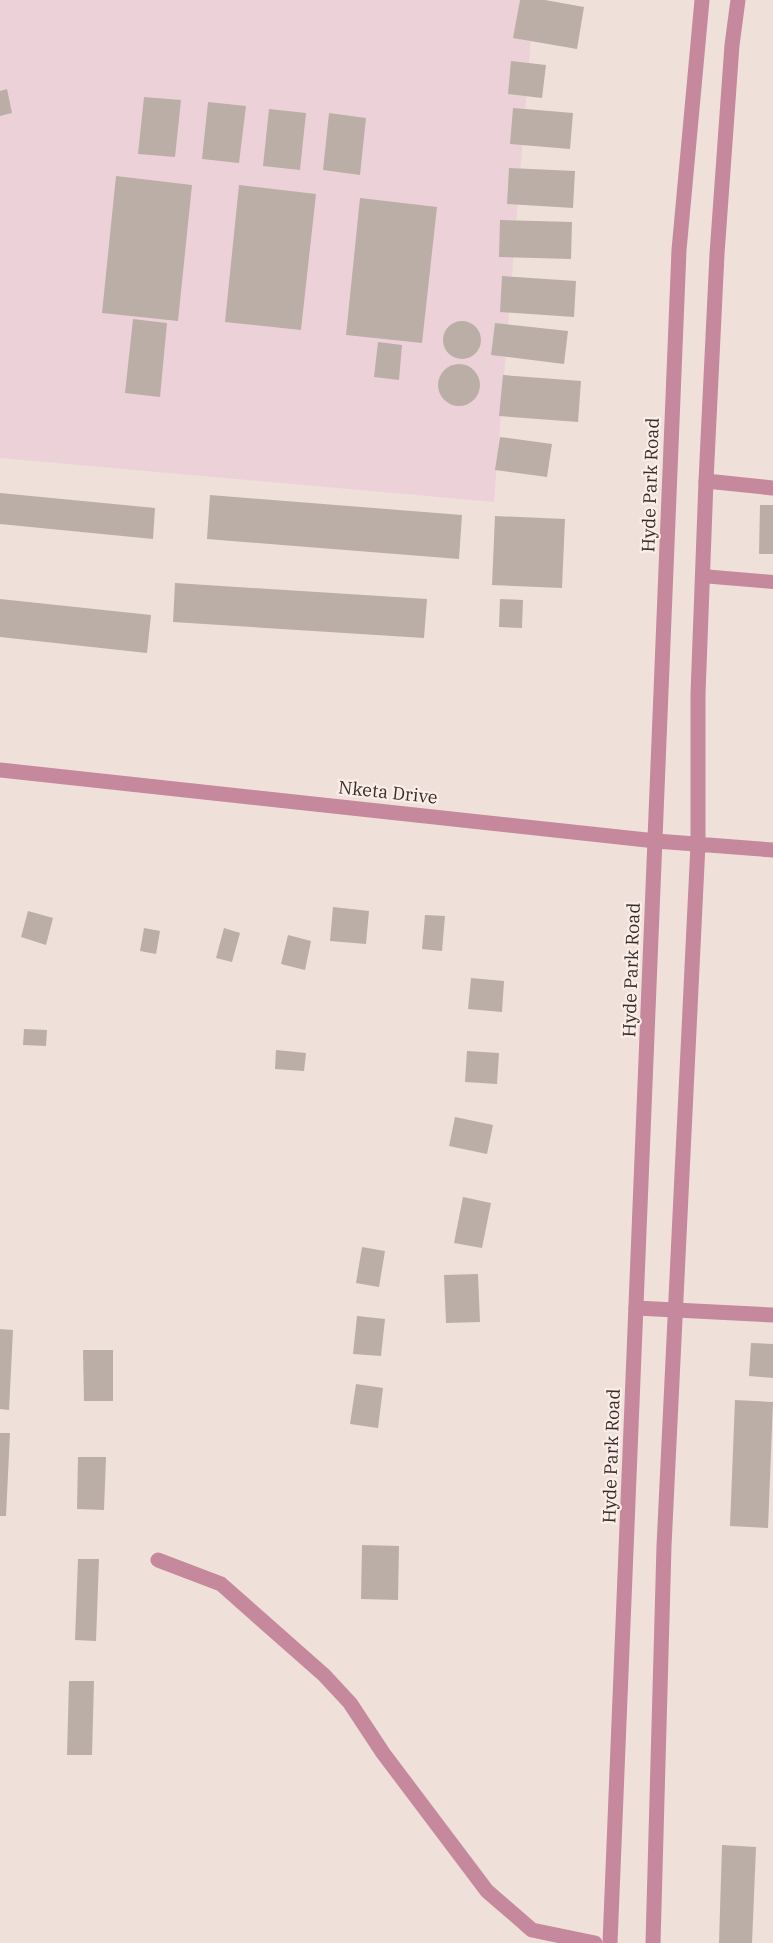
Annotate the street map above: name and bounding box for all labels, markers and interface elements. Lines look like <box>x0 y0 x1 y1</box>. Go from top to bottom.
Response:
street label: Hyde Park Road <box>636 417 664 553</box>
street label: Nketa Drive <box>337 775 439 809</box>
street label: Hyde Park Road <box>617 902 645 1038</box>
street label: Hyde Park Road <box>597 1388 625 1524</box>

